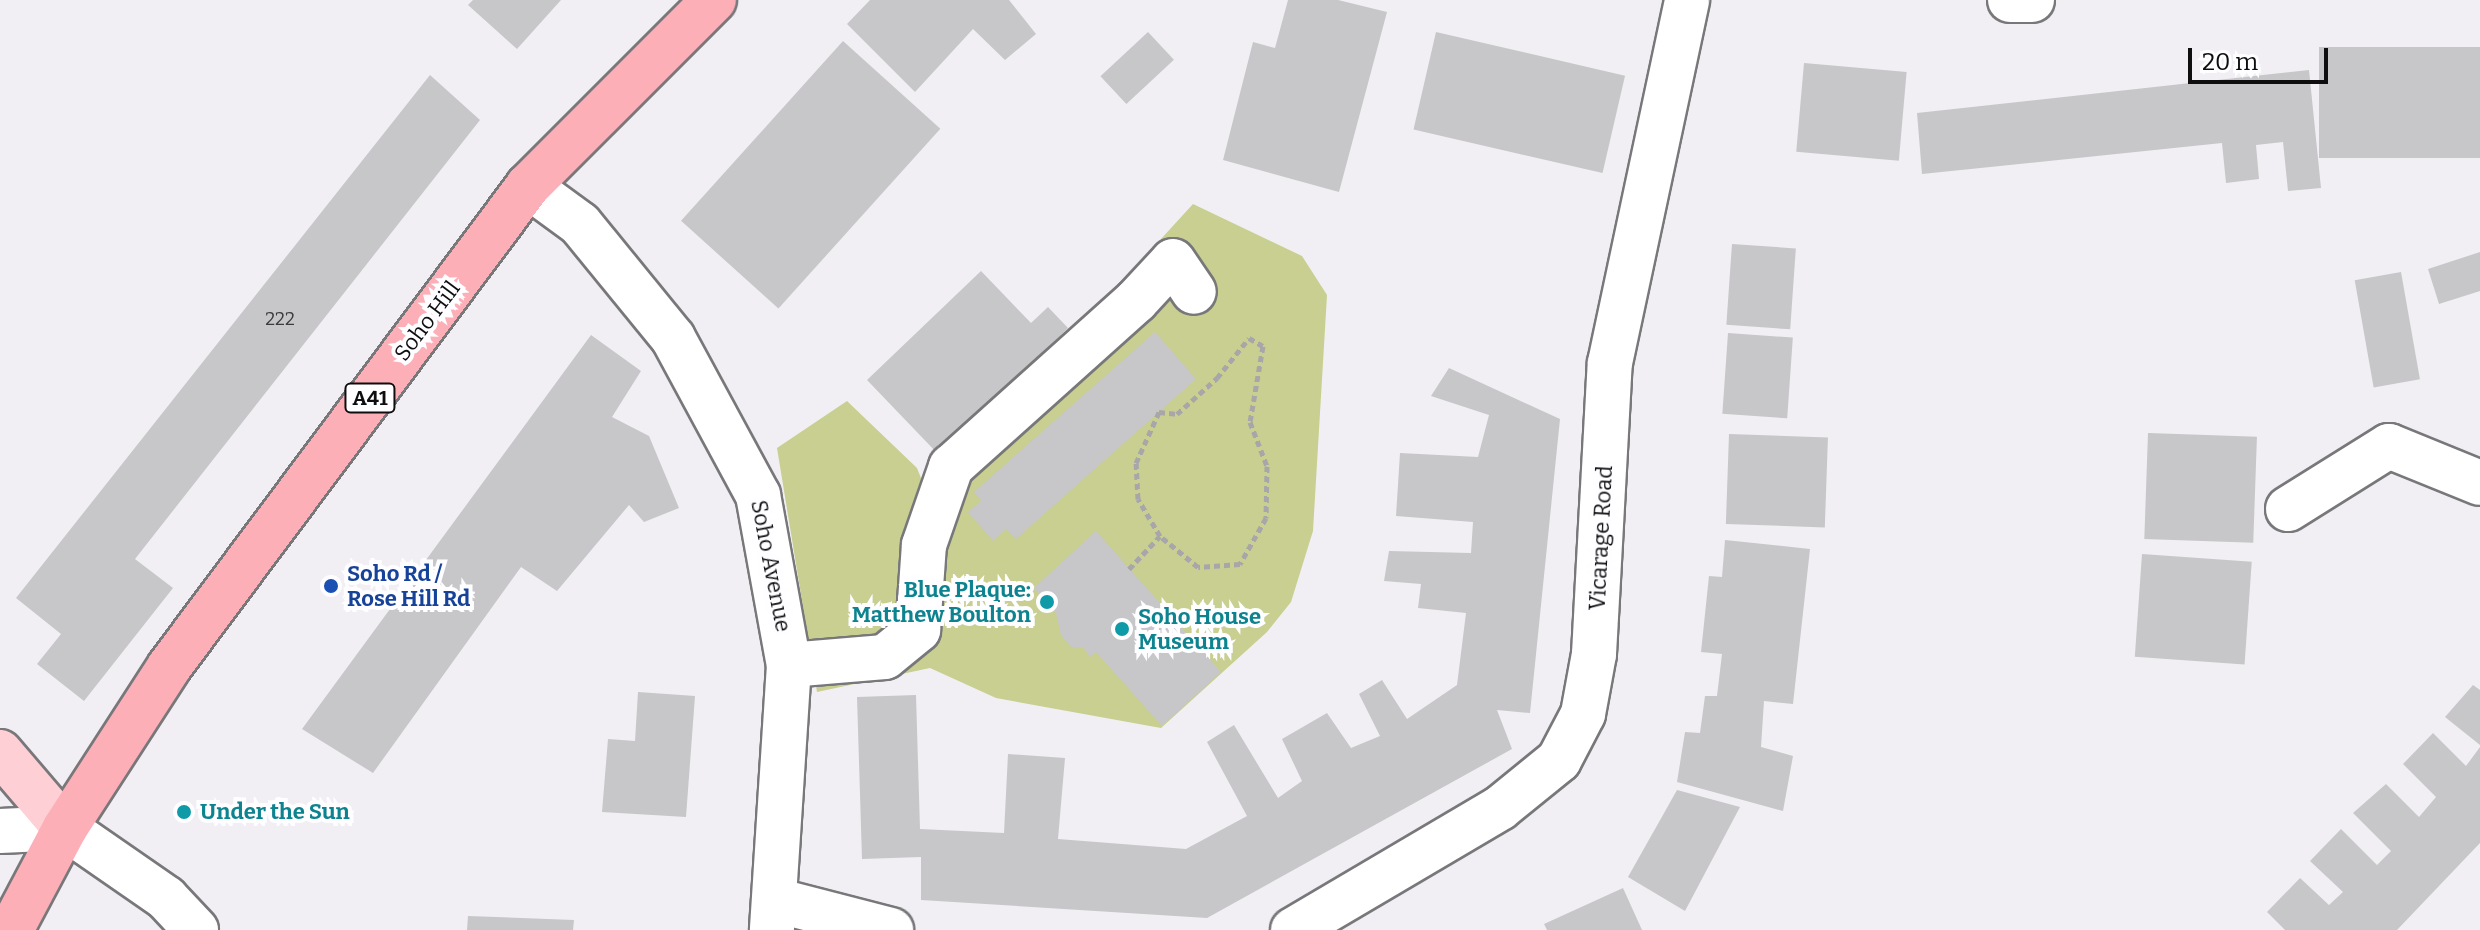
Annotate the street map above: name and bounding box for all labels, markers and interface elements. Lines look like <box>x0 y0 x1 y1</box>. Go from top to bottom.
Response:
scale bar <box>2192 32 2332 82</box>
text: 20 m <box>2202 48 2258 76</box>
street label: Soho Hill <box>388 276 466 366</box>
house number: 222 <box>265 308 295 330</box>
road number: A41 <box>344 382 396 414</box>
street label: Vicarage Road <box>1584 465 1618 611</box>
street label: Soho Avenue <box>745 498 797 634</box>
place label: Soho Rd / Rose Hill Rd <box>347 560 470 612</box>
place label: Blue Plaque: Matthew Boulton <box>852 576 1031 628</box>
marker: Soho Rd / Rose Hill Rd <box>322 577 340 595</box>
marker: Blue Plaque: Matthew Boulton <box>1038 593 1056 611</box>
place label: Soho House Museum <box>1138 603 1261 654</box>
marker: Soho House Museum <box>1113 620 1131 638</box>
place label: Under the Sun <box>200 799 350 825</box>
marker: Under the Sun <box>175 803 193 821</box>

